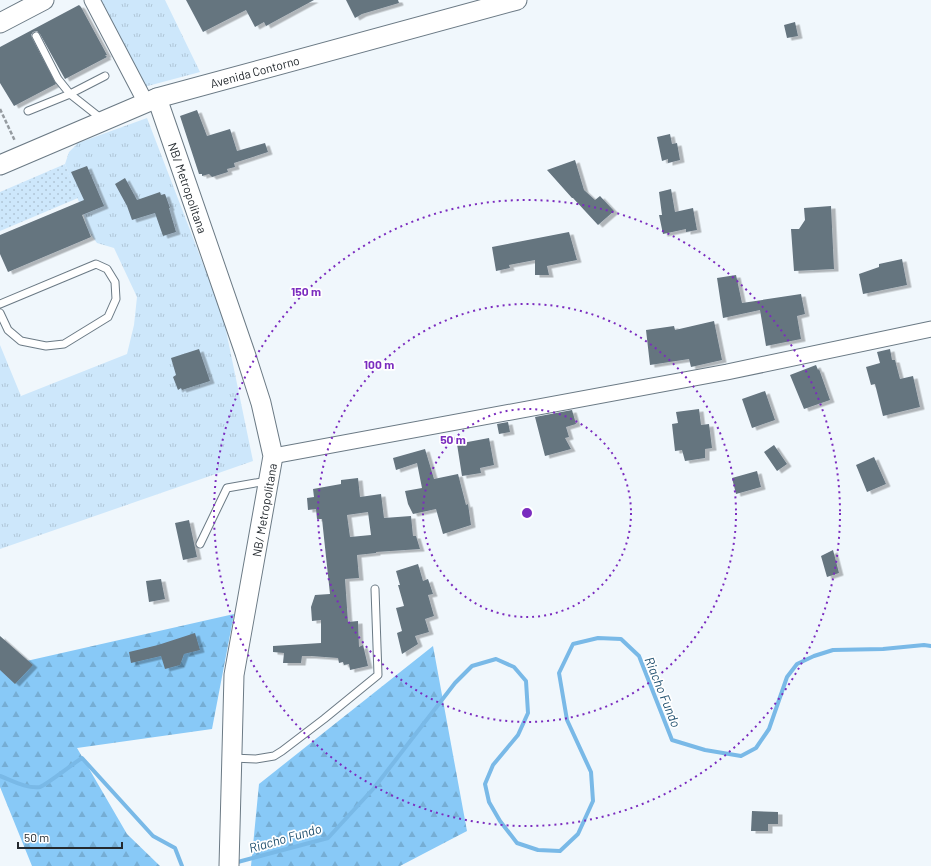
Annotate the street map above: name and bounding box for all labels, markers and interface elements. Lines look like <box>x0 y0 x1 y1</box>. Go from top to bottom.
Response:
street label: Avenida Contorno <box>209 53 301 90</box>
street label: NB/ Metropolitana <box>166 141 210 235</box>
text: 150 m <box>291 284 321 298</box>
text: 100 m <box>364 357 394 371</box>
text: 50 m <box>440 432 466 446</box>
street label: NB/ Metropolitana <box>249 462 279 558</box>
centre of rings <box>520 506 534 520</box>
water label: Riacho Fundo <box>642 654 684 730</box>
water label: Riacho Fundo <box>247 820 323 856</box>
scale bar <box>18 824 122 850</box>
text: 50 m <box>24 830 49 844</box>

